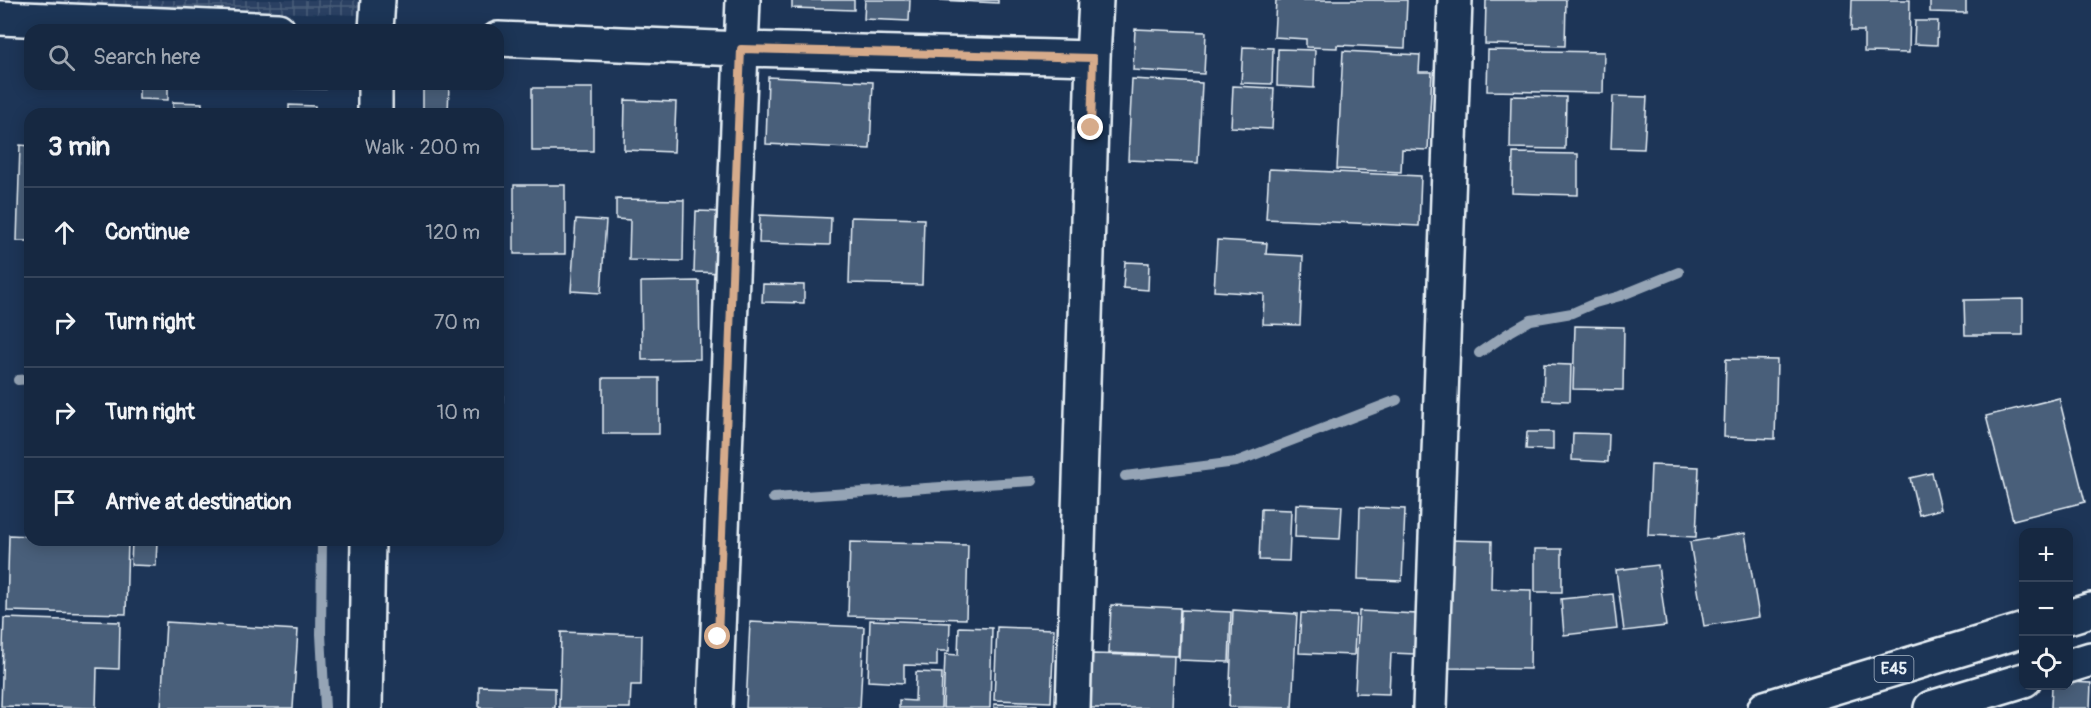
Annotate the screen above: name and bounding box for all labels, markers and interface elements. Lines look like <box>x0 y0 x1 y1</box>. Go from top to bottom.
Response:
search box <box>24 24 504 90</box>
icon: search <box>45 41 78 74</box>
text: Search here <box>93 43 200 71</box>
route end <box>1077 114 1103 140</box>
text: 3 min <box>48 131 110 163</box>
text: Walk · 200 m <box>365 135 480 160</box>
icon: ahead <box>48 216 81 249</box>
text: Continue <box>105 218 189 246</box>
text: 120 m <box>425 220 480 245</box>
icon: right <box>48 306 81 339</box>
text: Turn right <box>105 308 195 336</box>
text: 70 m <box>434 310 480 335</box>
icon: right <box>48 396 81 429</box>
text: Turn right <box>105 398 195 426</box>
text: 10 m <box>436 400 480 425</box>
icon: arrive <box>48 486 81 519</box>
text: Arrive at destination <box>105 488 291 516</box>
map controls <box>2019 528 2073 690</box>
button: + <box>2019 528 2073 582</box>
button: − <box>2019 582 2073 636</box>
route start <box>704 623 730 649</box>
button: locate <box>2019 636 2073 690</box>
road number: E45 <box>1874 656 1914 682</box>

